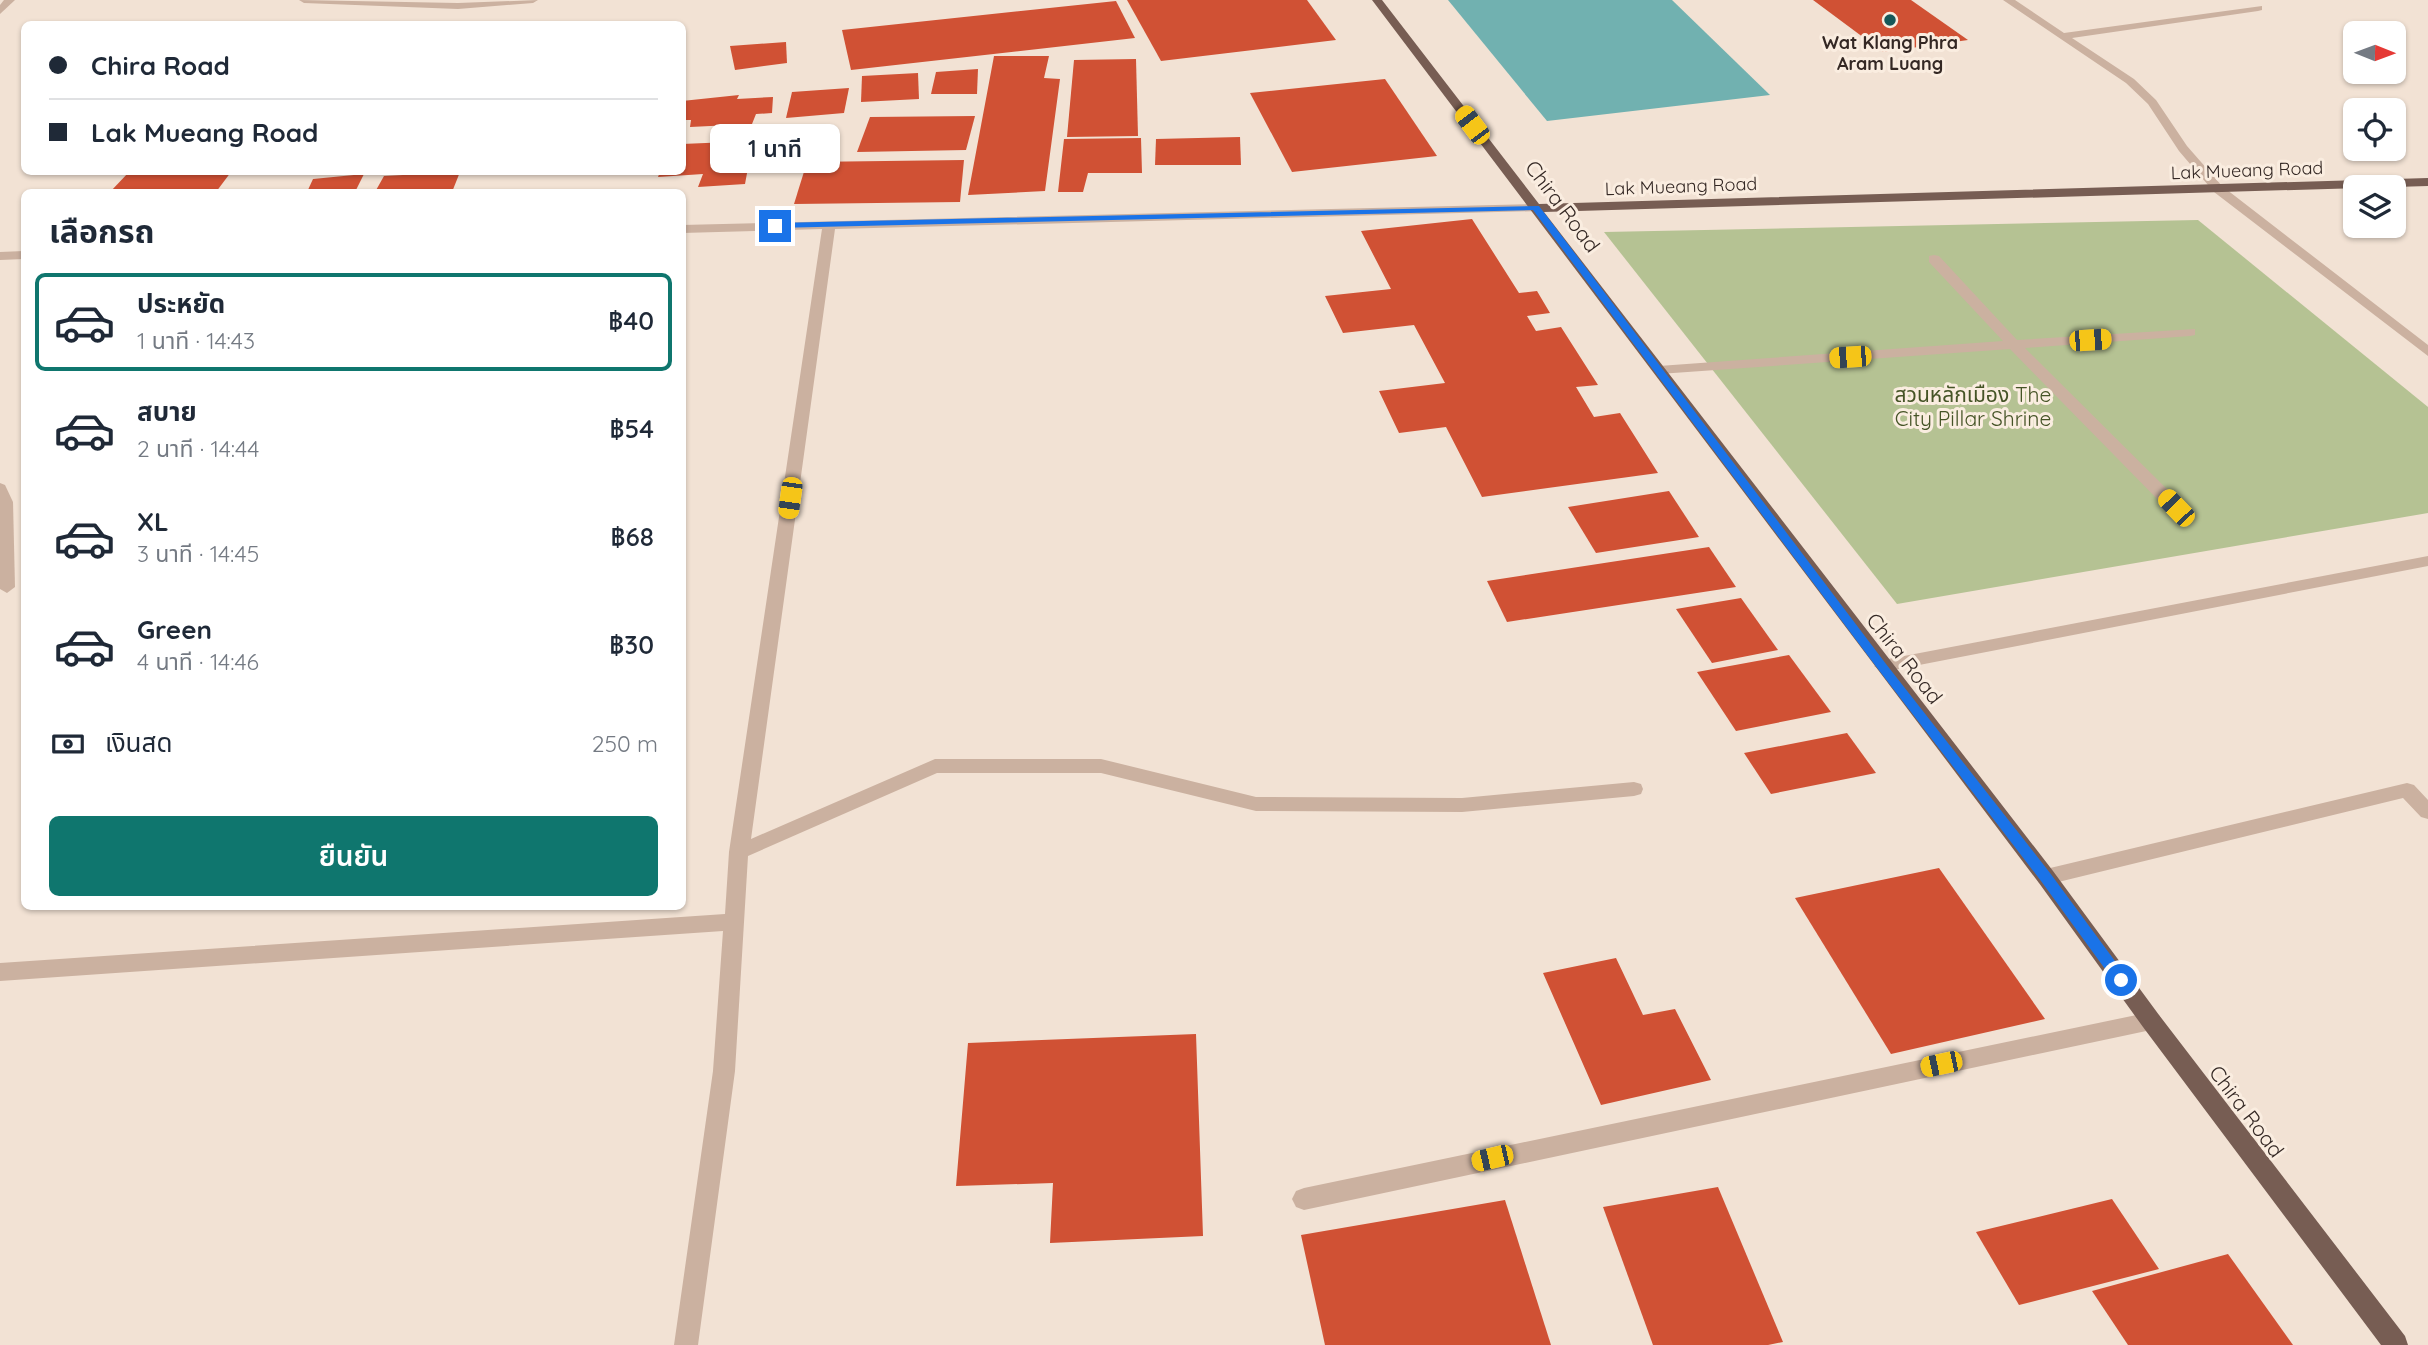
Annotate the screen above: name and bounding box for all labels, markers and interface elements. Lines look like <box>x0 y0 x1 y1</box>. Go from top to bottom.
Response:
marker: Wat Klang Phra Aram Luang <box>1882 12 1898 28</box>
north arrow <box>2343 21 2406 84</box>
map controls <box>2343 21 2406 238</box>
place label: Wat Klang Phra Aram Luang <box>1822 31 1958 75</box>
text: Chira Road <box>91 49 230 82</box>
button: locate <box>2343 98 2406 161</box>
car <box>1451 102 1494 148</box>
text: Lak Mueang Road <box>91 116 318 149</box>
callout: 1 นาที <box>710 124 840 174</box>
text: 1 นาที <box>748 134 802 163</box>
street label: Chira Road <box>1520 155 1606 257</box>
street label: Lak Mueang Road <box>2170 156 2324 184</box>
street label: Lak Mueang Road <box>1604 172 1758 200</box>
button: layers <box>2343 175 2406 238</box>
route end <box>759 210 791 242</box>
text: เลือกรถ <box>49 211 154 251</box>
text: ประหยัด <box>137 287 225 320</box>
icon: car <box>53 291 116 354</box>
text: ฿40 <box>608 304 654 337</box>
text: 1 นาที · 14:43 <box>137 326 255 355</box>
car <box>2069 328 2112 352</box>
car <box>1829 345 1872 369</box>
park label: สวนหลักเมือง The City Pillar Shrine <box>1895 381 2051 431</box>
text: สบาย <box>137 395 197 428</box>
icon: car <box>53 399 116 462</box>
text: ฿54 <box>609 412 654 445</box>
text: 2 นาที · 14:44 <box>137 434 259 463</box>
car <box>777 476 804 520</box>
car <box>2154 486 2199 530</box>
text: XL <box>137 505 169 538</box>
icon: car <box>53 507 116 570</box>
text: ฿68 <box>610 520 654 553</box>
text: 3 นาที · 14:45 <box>137 539 259 568</box>
street label: Chira Road <box>1861 607 1949 709</box>
text: Green <box>137 613 212 646</box>
icon: car <box>53 615 116 678</box>
text: ฿30 <box>609 628 654 661</box>
text: 4 นาที · 14:46 <box>137 647 259 676</box>
icon: cash <box>49 725 87 763</box>
text: เงินสด <box>105 726 172 759</box>
text: 250 m <box>592 729 658 758</box>
button: ยืนยัน <box>49 816 658 896</box>
route start <box>2105 964 2137 996</box>
car <box>1919 1049 1964 1079</box>
street label: Chira Road <box>2204 1060 2290 1162</box>
car <box>1470 1143 1515 1173</box>

